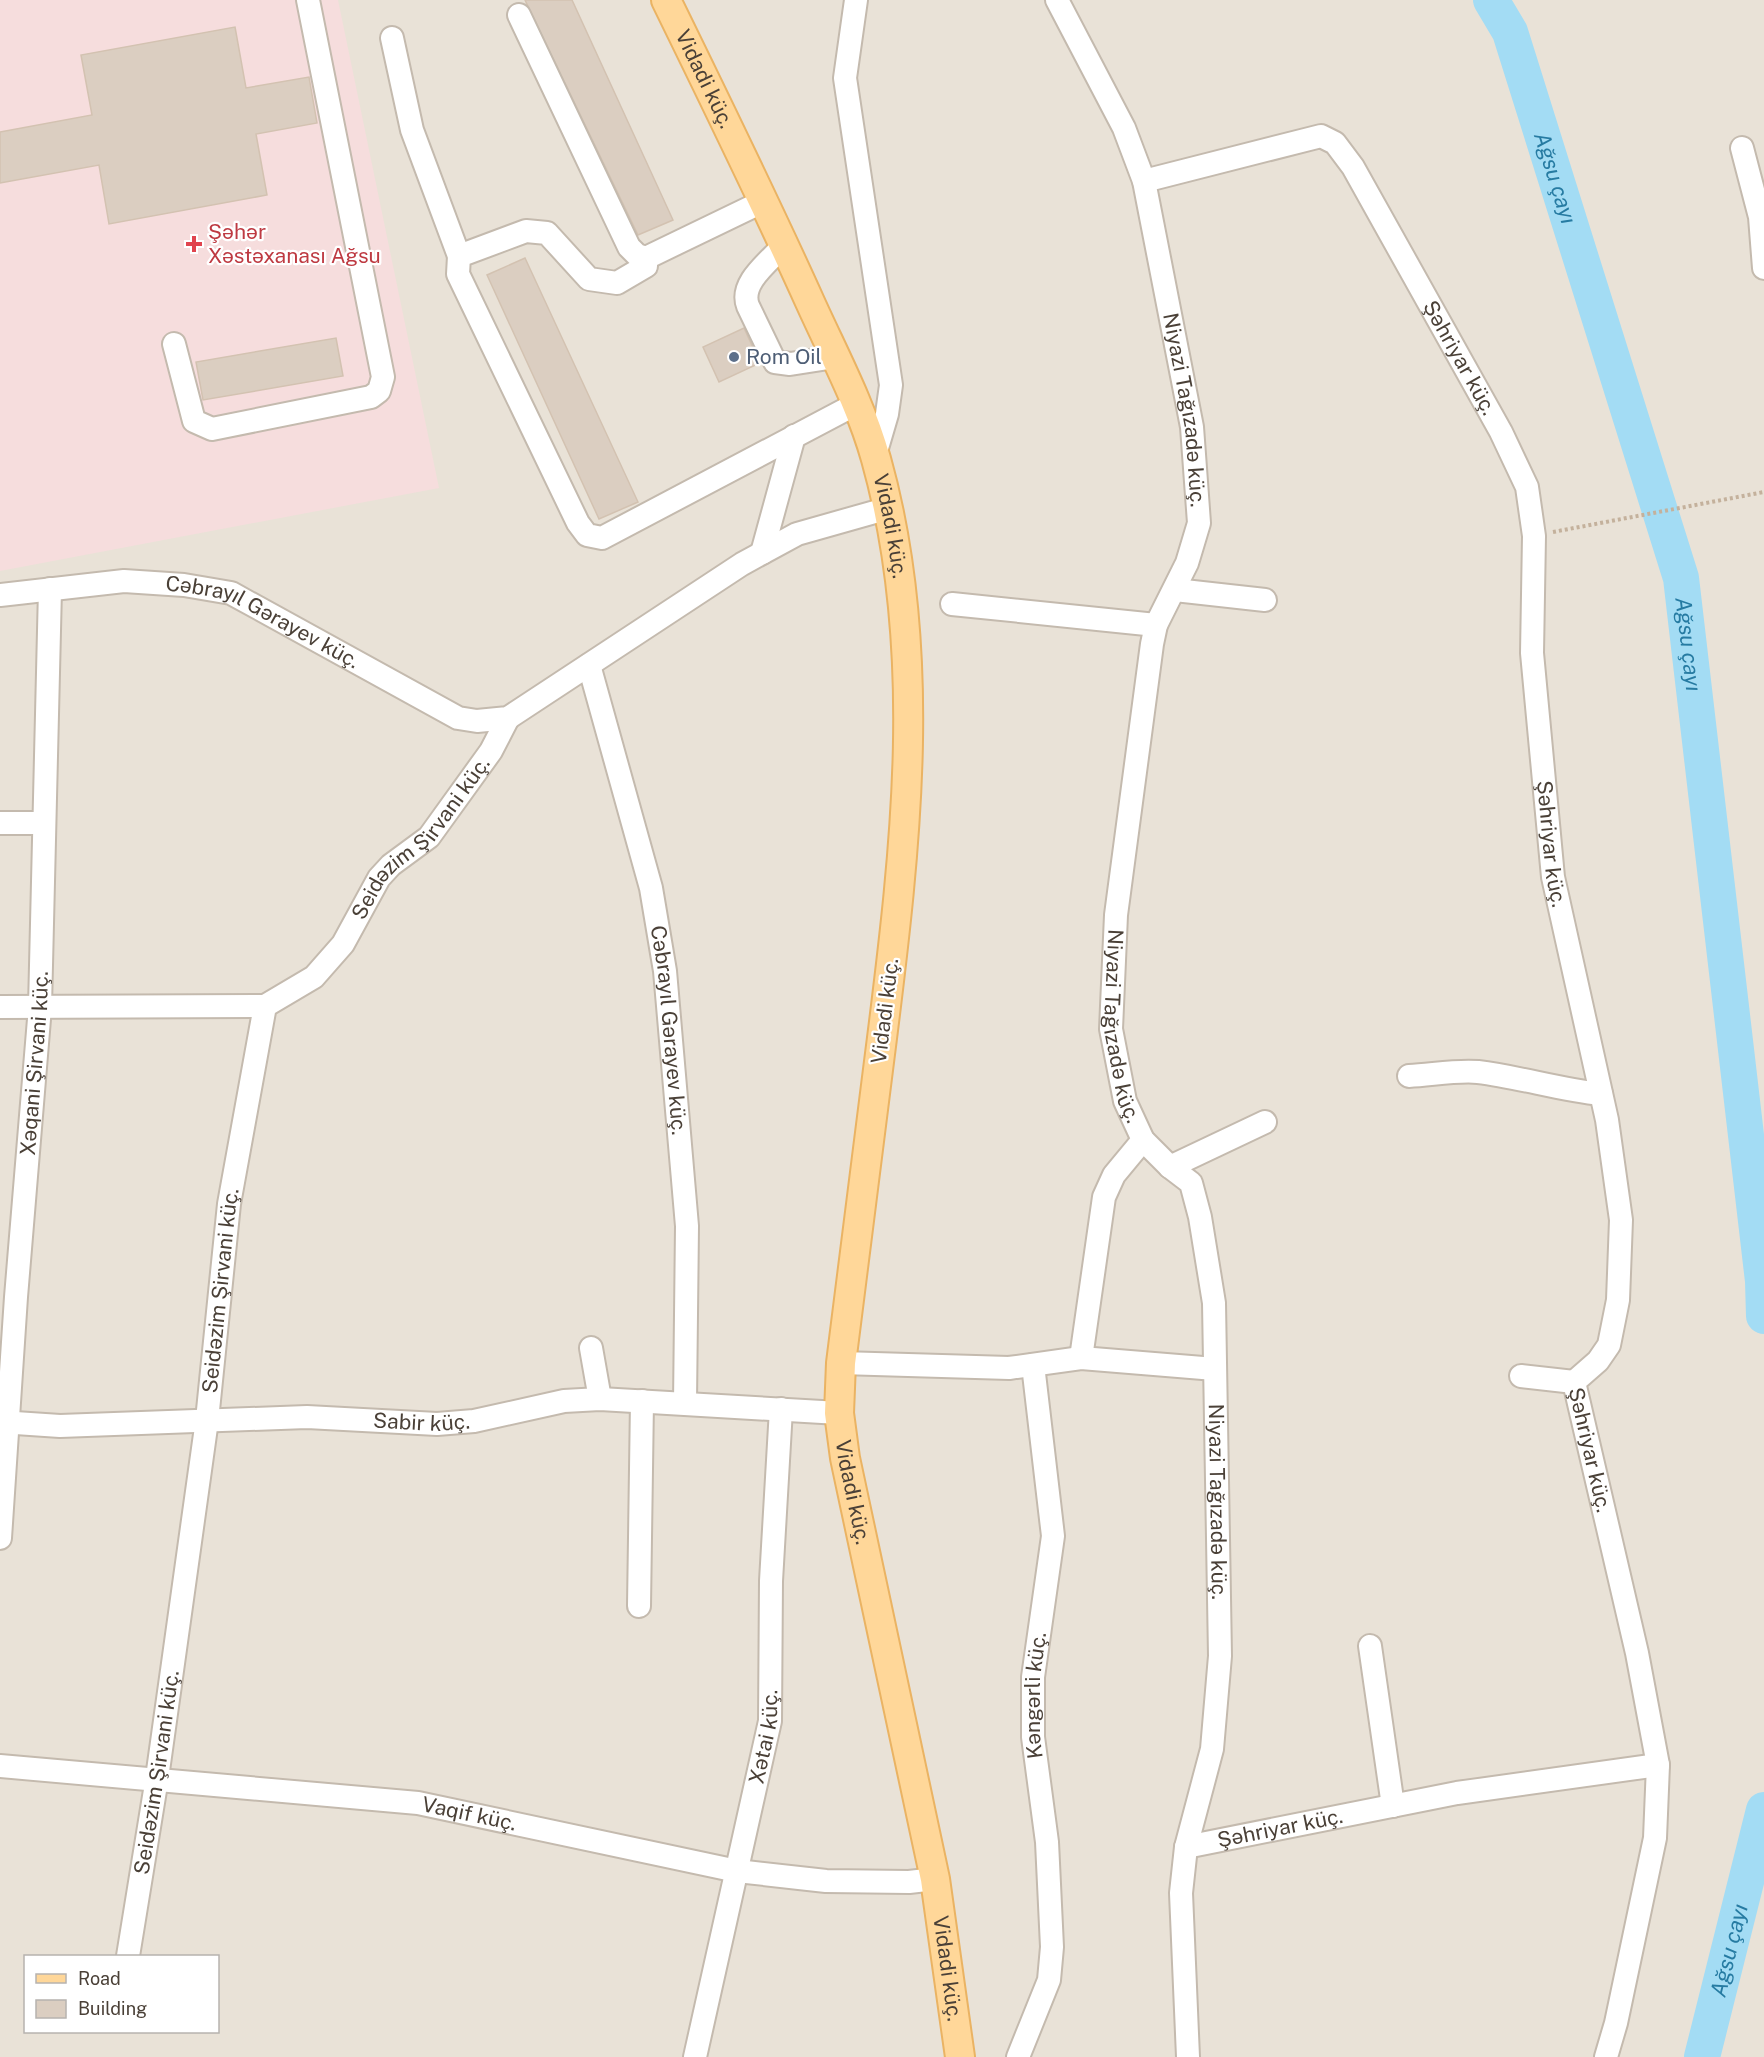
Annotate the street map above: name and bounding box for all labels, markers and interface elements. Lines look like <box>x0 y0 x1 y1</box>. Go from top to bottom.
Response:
street label: Vidadi küç. <box>671 26 740 132</box>
water label: Ağsu çayı <box>1529 129 1582 227</box>
place label: Şəhər Xəstəxanası Ağsu <box>208 219 381 268</box>
marker: Şəhər Xəstəxanası Ağsu <box>185 235 203 253</box>
street label: Şəhriyar küç. <box>1418 296 1502 419</box>
street label: Niyazi Tağızadə küç. <box>1158 311 1211 508</box>
place label: Rom Oil <box>746 344 822 369</box>
marker: Rom Oil <box>727 350 741 364</box>
street label: Vidadi küç. <box>868 471 913 580</box>
street label: Cəbrayıl Gərayev küç. <box>165 571 364 673</box>
water label: Ağsu çayı <box>1670 596 1707 693</box>
street label: Seidəzim Şirvani küç. <box>346 751 495 924</box>
street label: Şəhriyar küç. <box>1532 779 1572 909</box>
street label: Cəbrayıl Gərayev küç. <box>646 924 692 1136</box>
street label: Niyazi Tağızadə küç. <box>1099 928 1146 1127</box>
street label: Vidadi küç. <box>866 957 903 1065</box>
street label: Xəqani Şirvani küç. <box>15 971 53 1156</box>
street label: Seidəzim Şirvani küç. <box>197 1186 244 1394</box>
street label: Şəhriyar küç. <box>1564 1385 1617 1515</box>
street label: Niyazi Tağızadə küç. <box>1204 1403 1232 1600</box>
street label: Sabir küç. <box>373 1408 471 1436</box>
street label: Vidadi küç. <box>831 1438 876 1547</box>
street label: Kəngərli küç. <box>1020 1630 1051 1760</box>
street label: Seidəzim Şirvani küç. <box>128 1668 184 1876</box>
street label: Xətai küç. <box>743 1690 782 1786</box>
street label: Vaqif küç. <box>420 1791 519 1836</box>
street label: Şəhriyar küç. <box>1215 1803 1345 1852</box>
water label: Ağsu çayı <box>1705 1901 1753 1999</box>
street label: Vidadi küç. <box>928 1914 968 2023</box>
legend <box>24 1955 219 2033</box>
text: Road <box>78 1968 121 1989</box>
text: Building <box>78 1998 147 2019</box>

